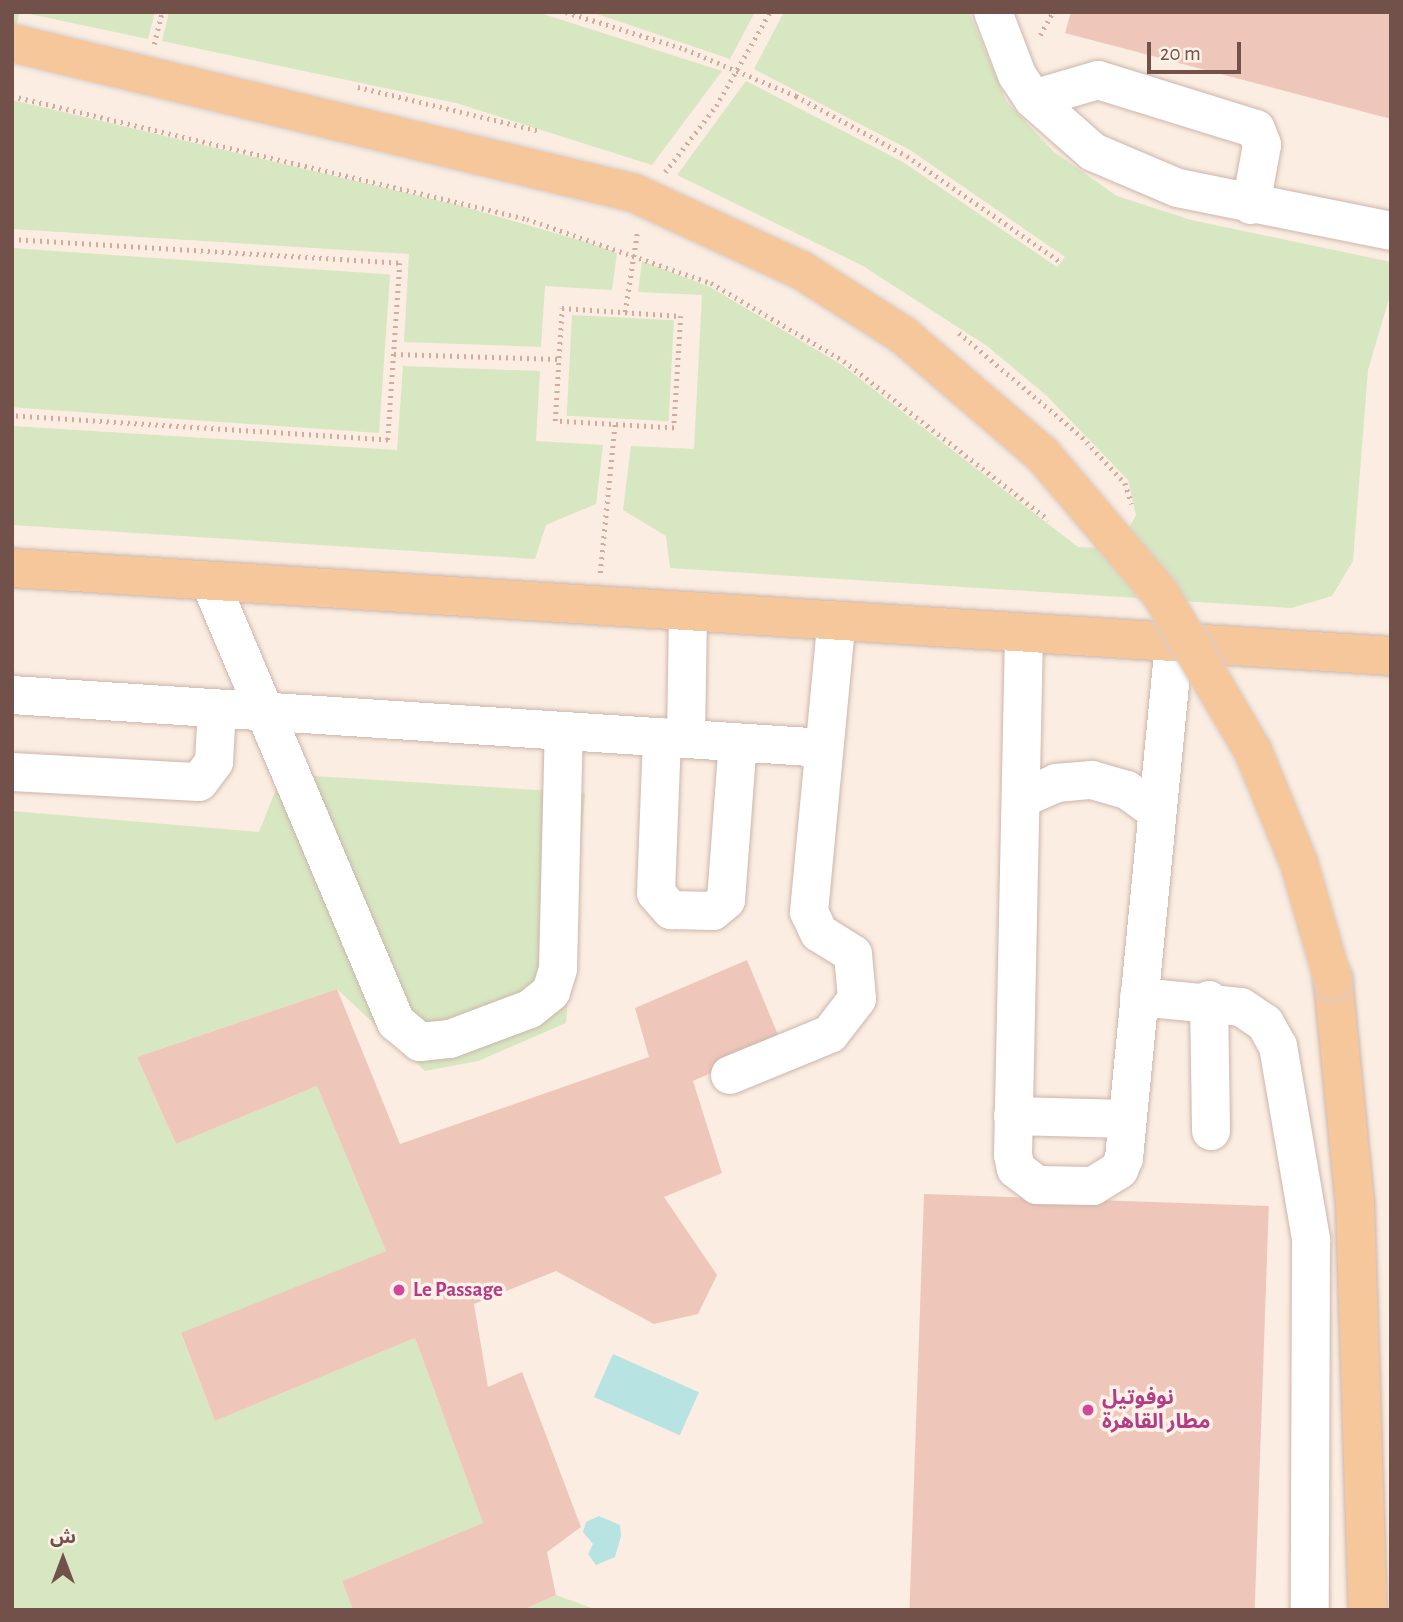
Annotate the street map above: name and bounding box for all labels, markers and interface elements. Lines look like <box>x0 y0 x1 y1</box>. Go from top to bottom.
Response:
scale bar <box>1151 28 1246 72</box>
text: 20 m <box>1160 43 1201 64</box>
place label: Le Passage <box>413 1277 503 1303</box>
marker: Le Passage <box>391 1282 407 1298</box>
place label: نوفوتيل مطار القاهرة <box>1102 1385 1210 1435</box>
marker: نوفوتيل مطار القاهرة <box>1080 1402 1096 1418</box>
north arrow <box>28 1524 98 1594</box>
text: ش <box>50 1528 76 1547</box>

